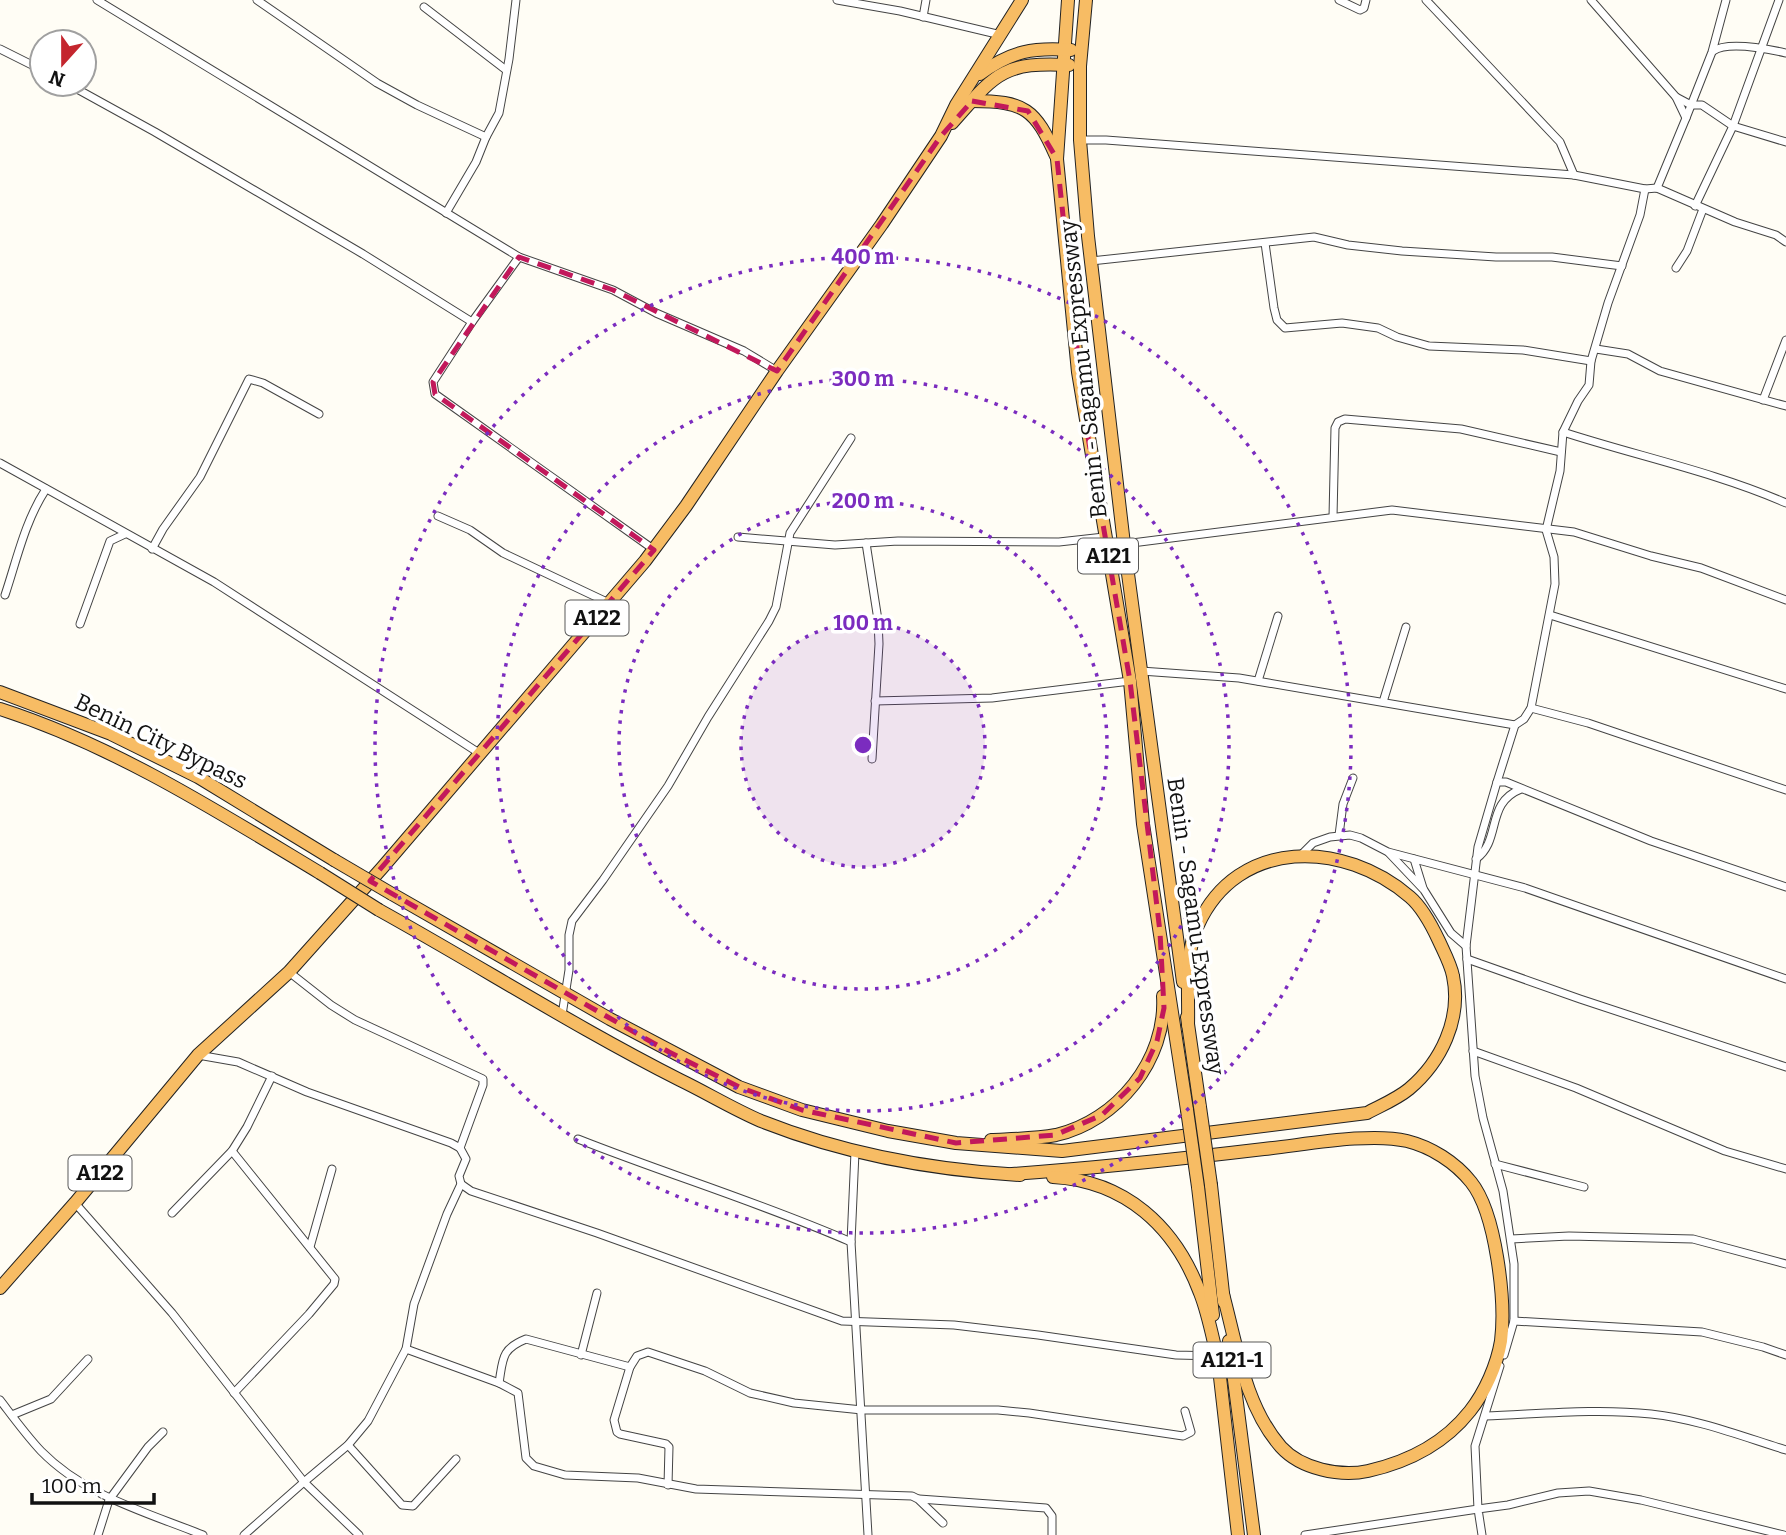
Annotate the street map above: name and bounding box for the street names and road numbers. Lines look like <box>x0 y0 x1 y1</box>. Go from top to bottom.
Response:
street label: Benin - Sagamu Expressway <box>1053 217 1113 520</box>
road number: A121 <box>1078 538 1138 574</box>
road number: A122 <box>566 600 628 636</box>
street label: Benin City Bypass <box>70 687 252 795</box>
street label: Benin - Sagamu Expressway <box>1161 775 1231 1077</box>
road number: A122 <box>68 1156 132 1190</box>
road number: A121-1 <box>1194 1342 1270 1378</box>

